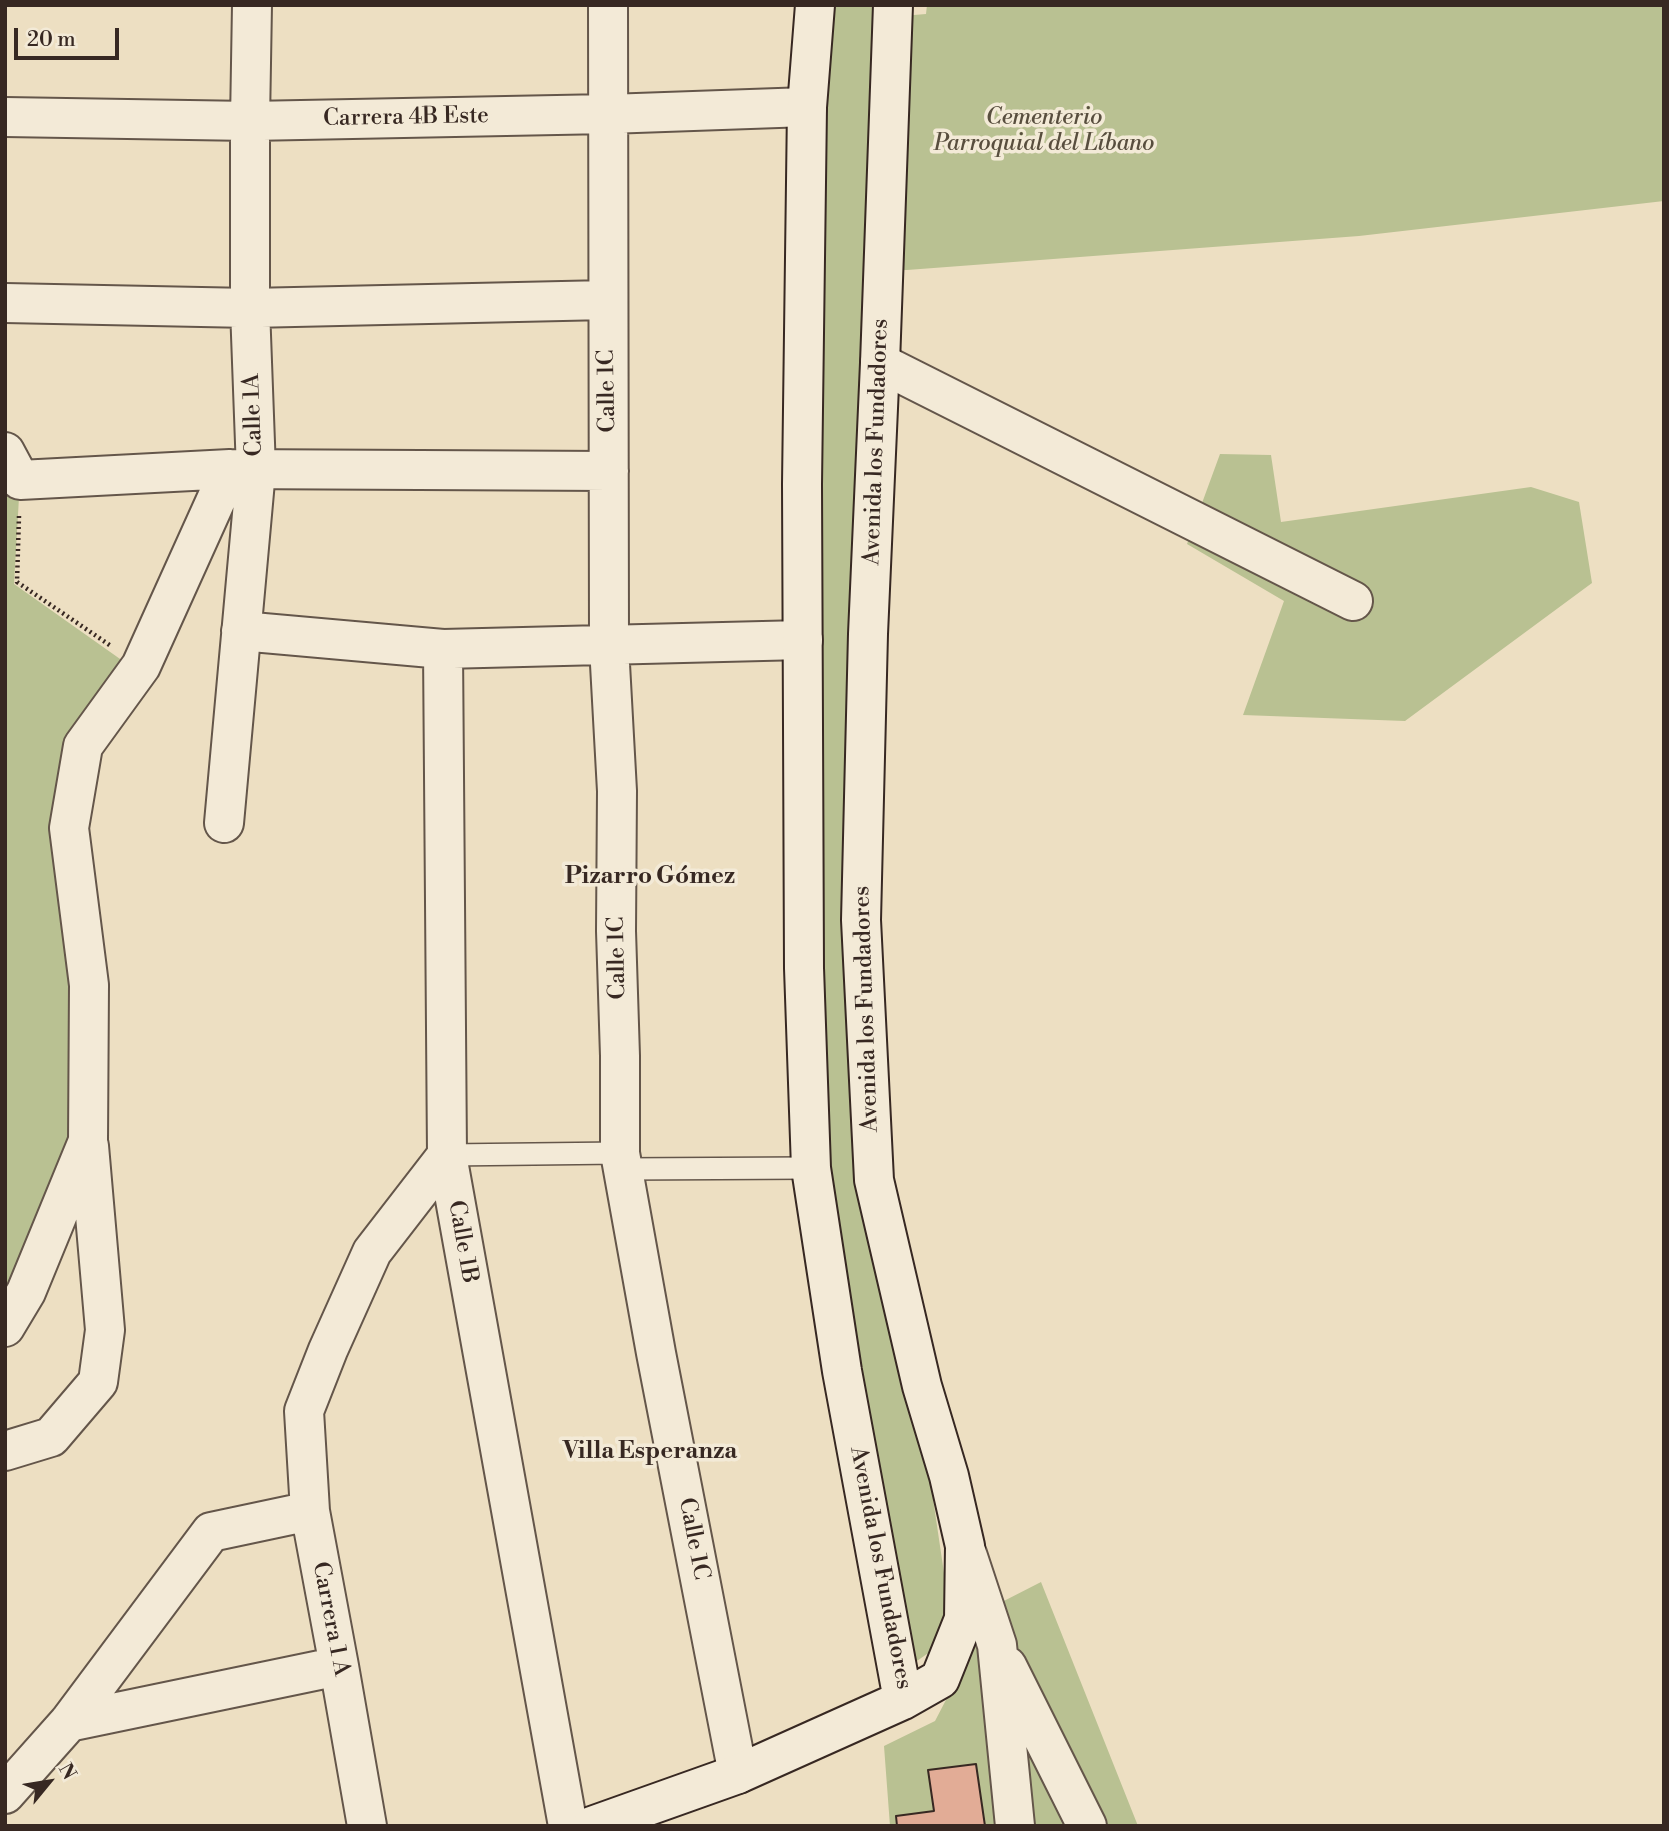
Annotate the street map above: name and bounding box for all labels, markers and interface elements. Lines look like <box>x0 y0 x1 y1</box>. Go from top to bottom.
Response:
scale bar <box>18 14 122 58</box>
text: 20 m <box>27 27 76 53</box>
street label: Carrera 4B Este <box>323 103 489 133</box>
park label: Cementerio Parroquial del Líbano <box>934 104 1154 158</box>
street label: Avenida los Fundadores <box>859 318 895 566</box>
street label: Calle 1C <box>593 349 623 433</box>
street label: Calle 1A <box>239 373 269 457</box>
district label: Pizarro Gómez <box>565 863 735 891</box>
street label: Avenida los Fundadores <box>849 885 885 1133</box>
street label: Calle 1C <box>603 916 633 1000</box>
street label: Calle 1B <box>441 1198 483 1286</box>
district label: Villa Esperanza <box>563 1438 737 1466</box>
street label: Avenida los Fundadores <box>843 1444 917 1692</box>
street label: Calle 1C <box>672 1496 714 1582</box>
street label: Carrera 1 A <box>305 1560 355 1678</box>
north arrow <box>14 1747 84 1817</box>
text: N <box>53 1759 81 1784</box>

